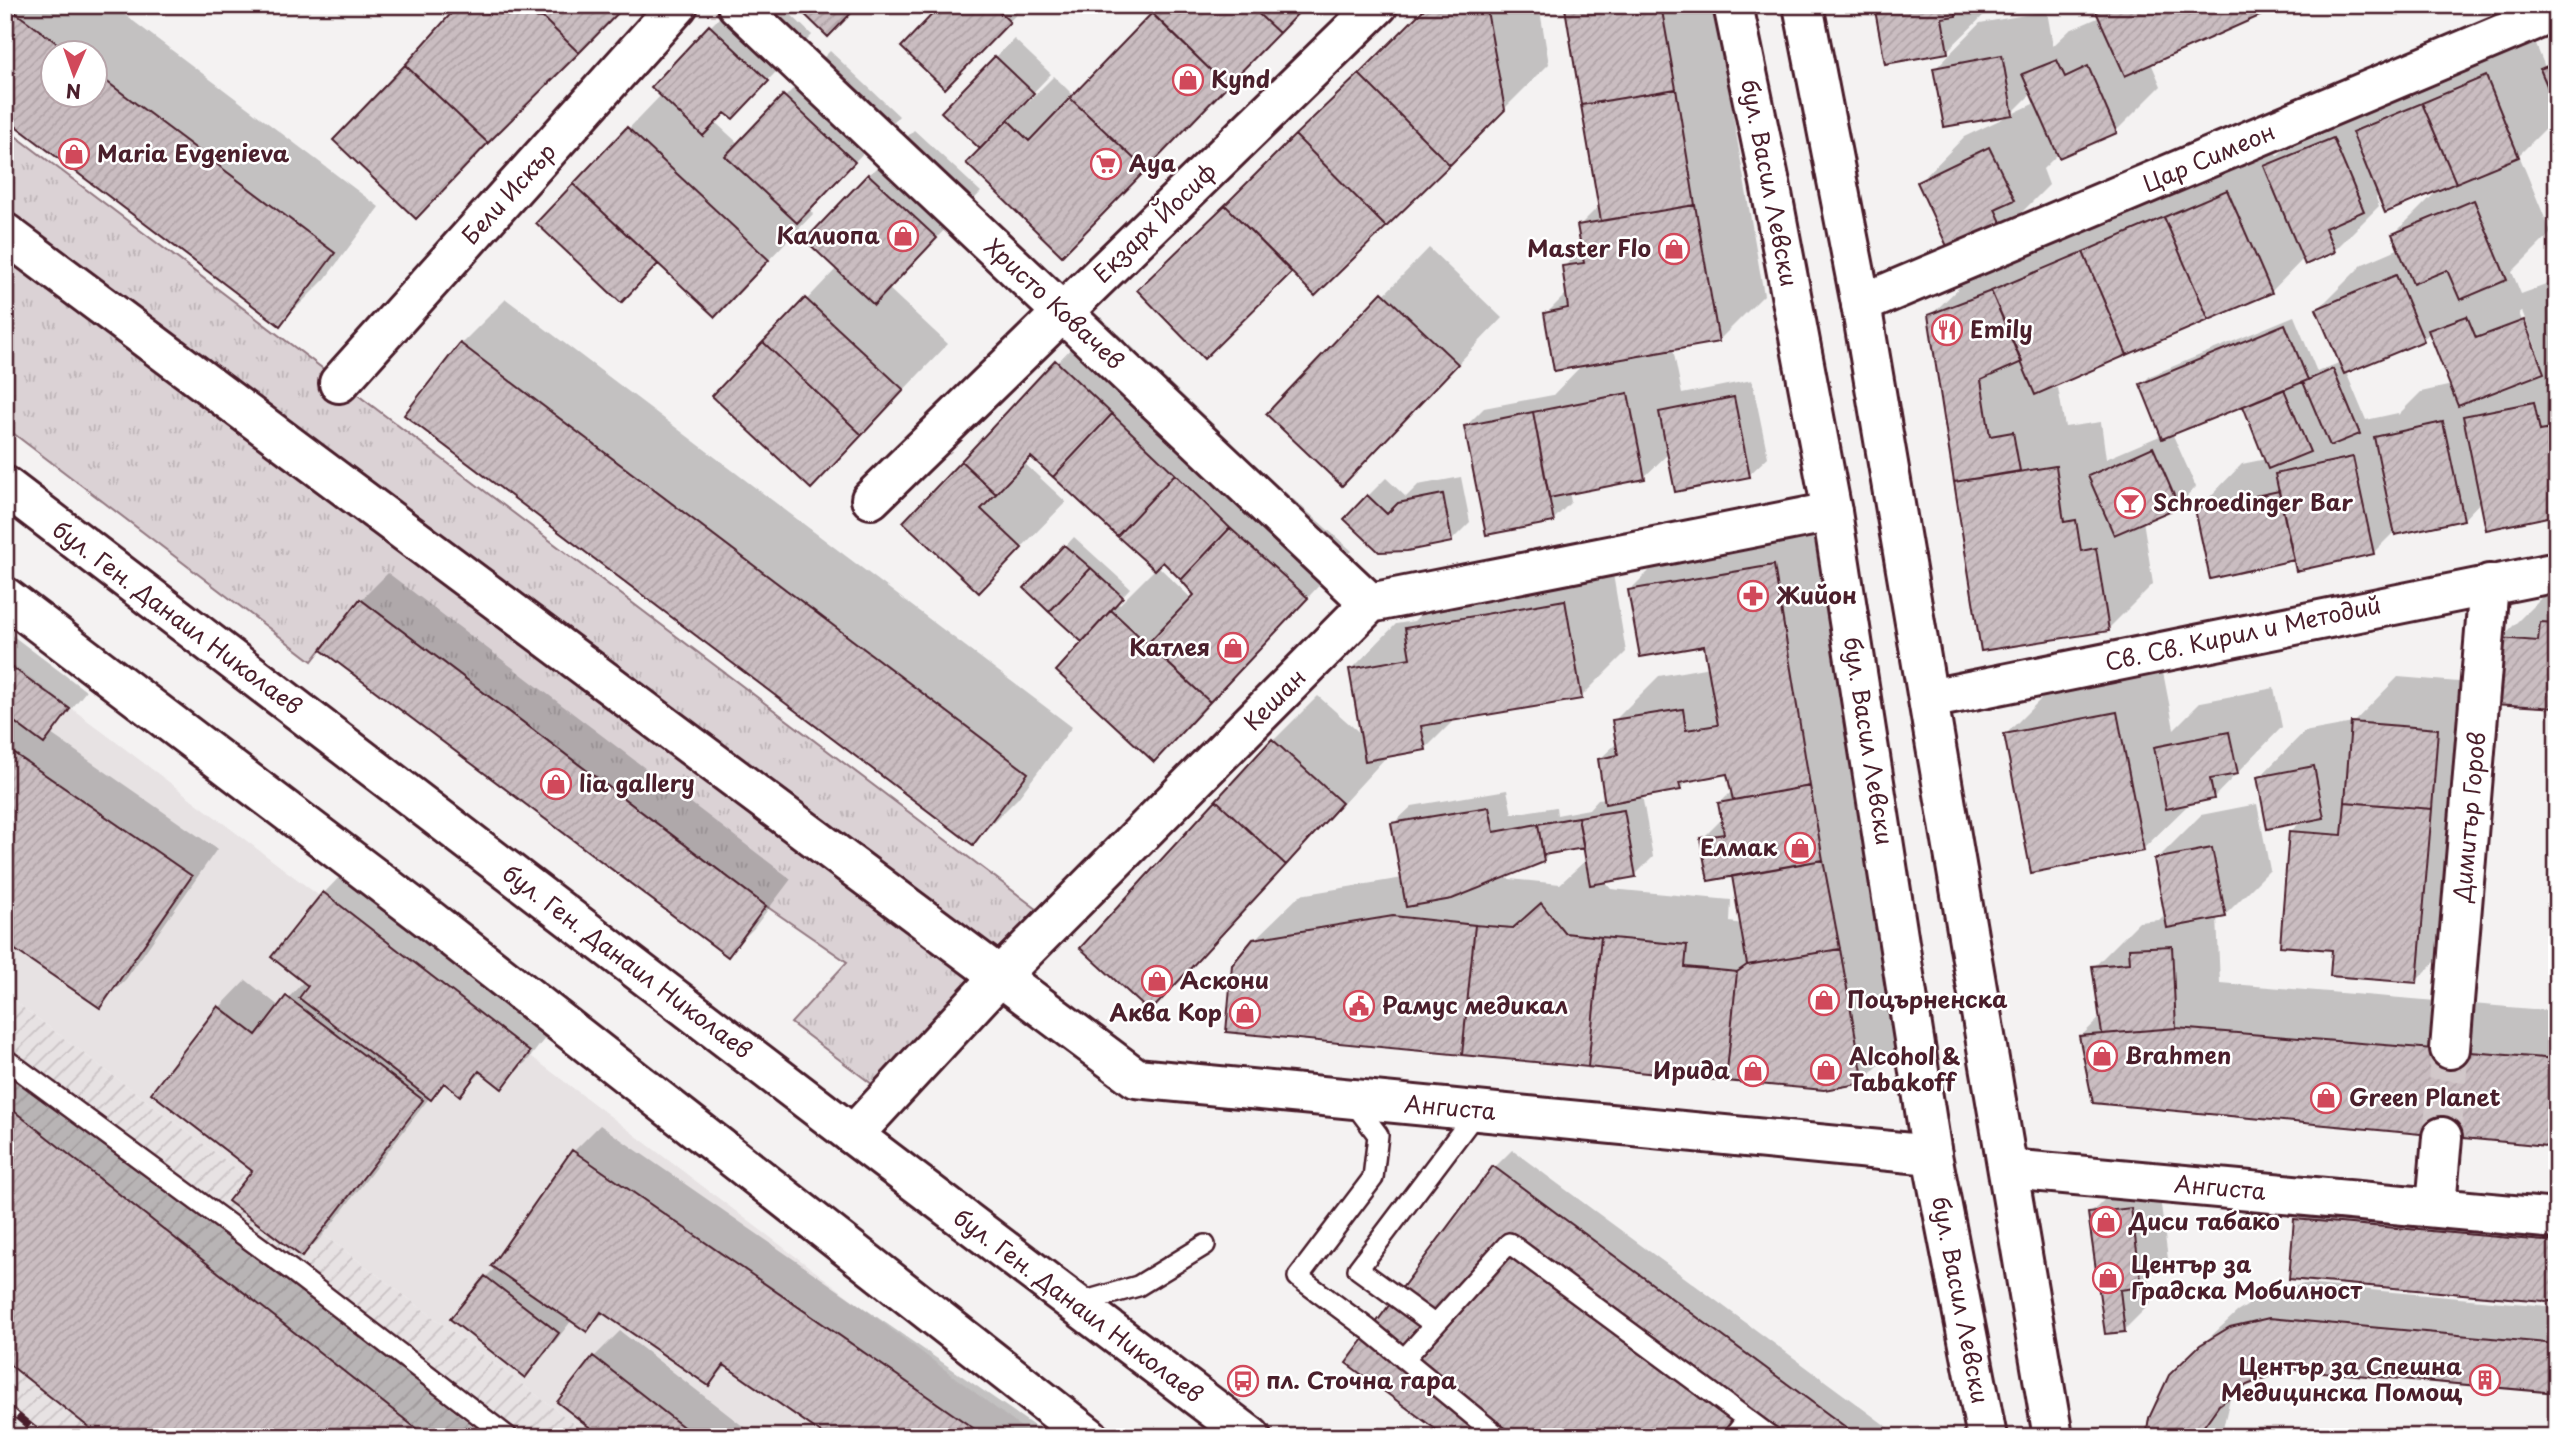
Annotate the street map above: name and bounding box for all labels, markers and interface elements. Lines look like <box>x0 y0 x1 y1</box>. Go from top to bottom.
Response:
north arrow <box>38 38 108 108</box>
place label: Kynd <box>1211 61 1270 96</box>
shop icon: Kynd <box>1171 63 1205 97</box>
street label: бул. Васил Левски <box>1733 76 1808 289</box>
text: N <box>65 78 81 106</box>
street label: Цар Симеон <box>2137 113 2280 200</box>
street label: Бели Искър <box>453 134 563 252</box>
place label: Maria Evgenieva <box>97 135 290 170</box>
shop icon: Maria Evgenieva <box>57 137 91 171</box>
place label: Aya <box>1129 145 1177 180</box>
supermarket icon: Aya <box>1089 147 1123 181</box>
street label: Екзарх Йосиф <box>1084 154 1224 290</box>
place label: Калиопа <box>776 217 880 252</box>
shop icon: Калиопа <box>886 219 920 253</box>
street label: Христо Ковачев <box>977 229 1133 377</box>
place label: Master Flo <box>1527 230 1651 265</box>
shop icon: Master Flo <box>1657 232 1691 266</box>
place label: Emily <box>1970 311 2033 346</box>
restaurant icon: Emily <box>1930 313 1964 347</box>
place label: Schroedinger Bar <box>2153 484 2353 519</box>
bar icon: Schroedinger Bar <box>2113 486 2147 520</box>
street label: бул. Ген. Данаил Николаев <box>46 511 310 722</box>
place label: Жийон <box>1776 577 1857 612</box>
pharmacy icon: Жийон <box>1736 579 1770 613</box>
street label: Св. Св. Кирил и Методий <box>2102 586 2384 679</box>
place label: Катлея <box>1129 629 1210 664</box>
shop icon: Катлея <box>1216 631 1250 665</box>
street label: бул. Васил Левски <box>1836 634 1903 847</box>
street label: Кешан <box>1235 660 1313 738</box>
street label: Димитър Горов <box>2444 730 2493 904</box>
place label: lia gallery <box>579 765 695 800</box>
shop icon: lia gallery <box>539 767 573 801</box>
place label: Елмак <box>1700 829 1777 864</box>
shop icon: Елмак <box>1783 831 1817 865</box>
street label: бул. Ген. Данаил Николаев <box>496 855 760 1066</box>
place label: Аскони <box>1180 962 1269 997</box>
shop icon: Аскони <box>1140 964 1174 998</box>
place label: Поцърненска <box>1847 981 2008 1016</box>
shop icon: Поцърненска <box>1807 983 1841 1017</box>
place label: Рамус медикал <box>1382 987 1568 1022</box>
public building icon: Рамус медикал <box>1342 989 1376 1023</box>
place label: Аква Кор <box>1110 994 1222 1029</box>
shop icon: Аква Кор <box>1228 996 1262 1030</box>
place label: Brahmen <box>2125 1037 2231 1072</box>
place label: Alcohol & Tabakoff <box>1849 1038 1961 1099</box>
shop icon: Brahmen <box>2085 1039 2119 1073</box>
place label: Ирида <box>1653 1052 1730 1087</box>
shop icon: Alcohol & Tabakoff <box>1809 1053 1843 1087</box>
shop icon: Ирида <box>1736 1054 1770 1088</box>
place label: Green Planet <box>2349 1079 2501 1114</box>
shop icon: Green Planet <box>2309 1081 2343 1115</box>
street label: Ангиста <box>1403 1085 1498 1128</box>
street label: Ангиста <box>2173 1165 2268 1208</box>
street label: бул. Васил Левски <box>1924 1193 1999 1406</box>
street label: бул. Ген. Данаил Николаев <box>947 1199 1211 1410</box>
place label: Диси табако <box>2128 1203 2280 1238</box>
shop icon: Диси табако <box>2089 1205 2123 1239</box>
place label: Център за Градска Мобилност <box>2131 1246 2363 1307</box>
shop icon: Център за Градска Мобилност <box>2091 1261 2125 1295</box>
place label: Център за Спешна Медицинска Помощ <box>2221 1348 2463 1409</box>
place label: пл. Сточна гара <box>1266 1362 1457 1397</box>
building icon: Център за Спешна Медицинска Помощ <box>2468 1363 2502 1397</box>
bus stop icon: пл. Сточна гара <box>1226 1364 1260 1398</box>

